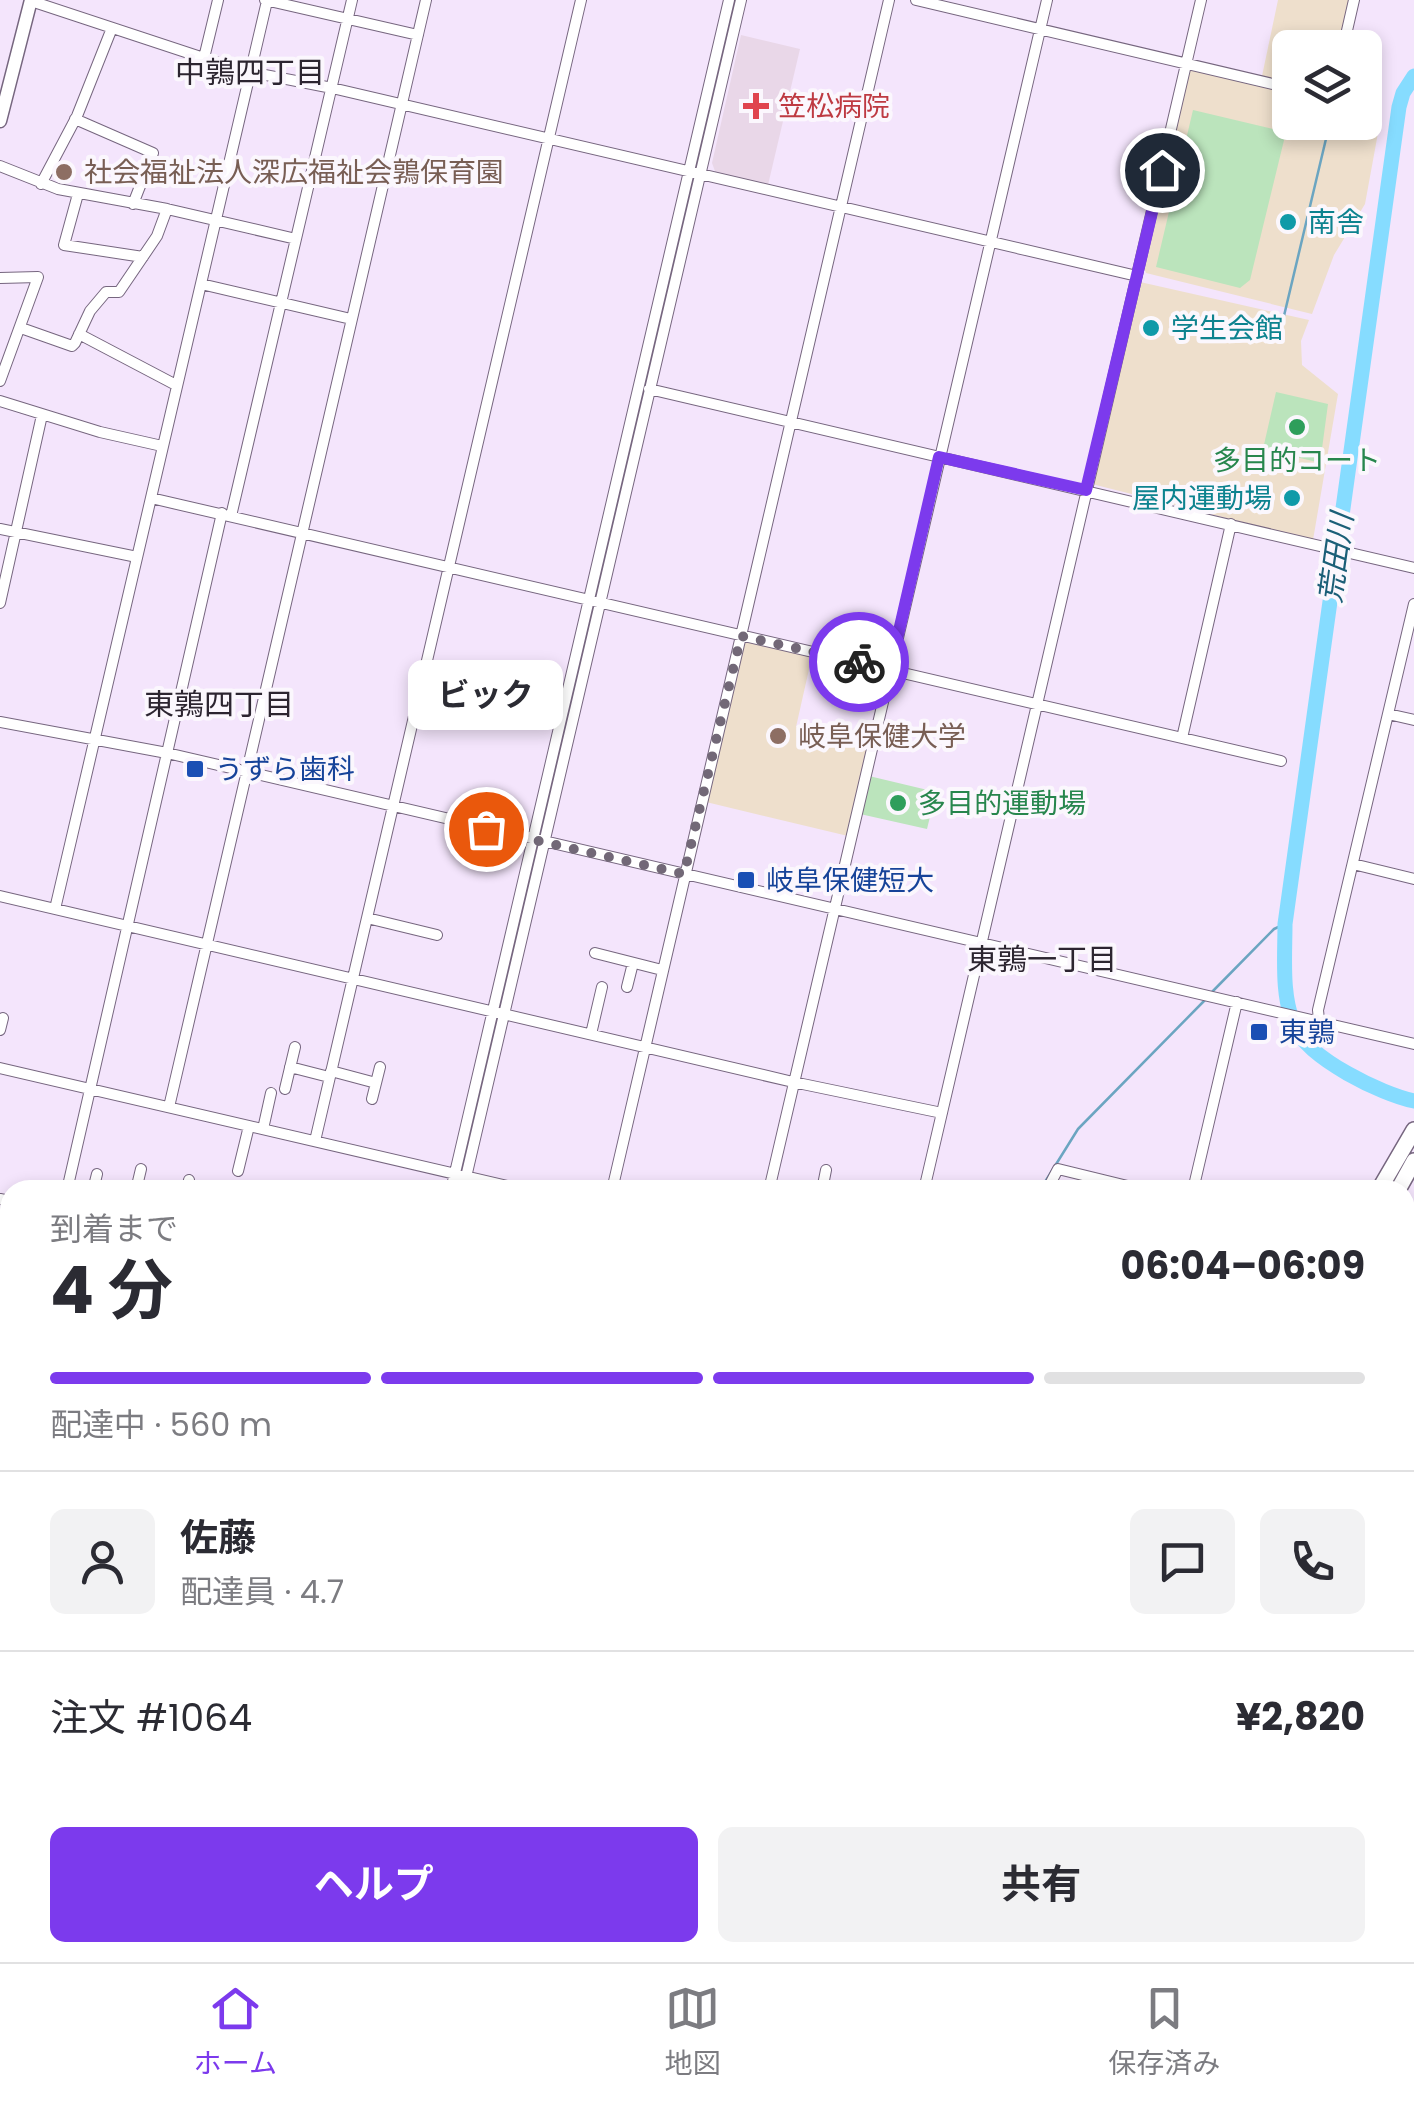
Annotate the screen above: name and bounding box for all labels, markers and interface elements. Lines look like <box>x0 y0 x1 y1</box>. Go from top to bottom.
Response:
map controls <box>1272 30 1382 140</box>
button: layers <box>1272 30 1382 140</box>
district label: 中鶉四丁目 <box>175 51 325 94</box>
place label: 笠松病院 <box>778 87 890 126</box>
marker: 笠松病院 <box>743 93 769 119</box>
pin <box>1120 128 1205 213</box>
icon: home <box>1135 143 1190 198</box>
place label: 社会福祉法人深広福祉会鶉保育園 <box>84 153 504 192</box>
marker: 社会福祉法人深広福祉会鶉保育園 <box>53 161 75 183</box>
place label: 南舎 <box>1308 203 1364 242</box>
marker: 南舎 <box>1277 211 1299 233</box>
place label: 学生会館 <box>1171 309 1283 348</box>
marker: 学生会館 <box>1140 317 1162 339</box>
marker: 多目的コート <box>1286 416 1308 438</box>
place label: 多目的コート <box>1213 441 1381 480</box>
place label: 屋内運動場 <box>1132 479 1272 518</box>
marker: 屋内運動場 <box>1281 487 1303 509</box>
water label: 荒田川 <box>1308 507 1364 606</box>
courier <box>809 612 909 712</box>
icon: bike <box>832 635 887 690</box>
callout: ビック <box>408 659 564 729</box>
text: ビック <box>437 672 534 717</box>
district label: 東鶉四丁目 <box>144 683 294 726</box>
place label: 岐阜保健大学 <box>798 717 966 756</box>
marker: 岐阜保健大学 <box>767 725 789 747</box>
place label: うずら歯科 <box>215 750 355 789</box>
marker: うずら歯科 <box>184 758 206 780</box>
place label: 多目的運動場 <box>918 784 1086 823</box>
pin <box>444 787 529 872</box>
marker: 多目的運動場 <box>887 792 909 814</box>
icon: bag <box>459 802 514 857</box>
place label: 岐阜保健短大 <box>766 861 934 900</box>
marker: 岐阜保健短大 <box>735 869 757 891</box>
district label: 東鶉一丁目 <box>967 938 1117 981</box>
place label: 東鶉 <box>1279 1013 1335 1052</box>
marker: 東鶉 <box>1248 1021 1270 1043</box>
text: 到着まで <box>50 1206 178 1251</box>
text: 06:04–06:09 <box>1120 1239 1365 1292</box>
text: 4 分 <box>50 1245 173 1336</box>
text: 配達中 · 560 m <box>50 1402 272 1447</box>
button: person <box>50 1509 155 1614</box>
button: chat <box>1130 1509 1235 1614</box>
button: phone <box>1260 1509 1365 1614</box>
text: 佐藤 <box>180 1511 256 1564</box>
text: 配達員 · 4.7 <box>180 1569 344 1614</box>
text: ¥2,820 <box>1236 1690 1365 1743</box>
text: 注文 #1064 <box>50 1691 252 1744</box>
button: ヘルプ <box>50 1827 698 1942</box>
button: 共有 <box>718 1827 1365 1942</box>
tab: ホーム <box>194 1981 277 2085</box>
tab: 地図 <box>665 1981 721 2085</box>
tab: 保存済み <box>1108 1981 1220 2085</box>

